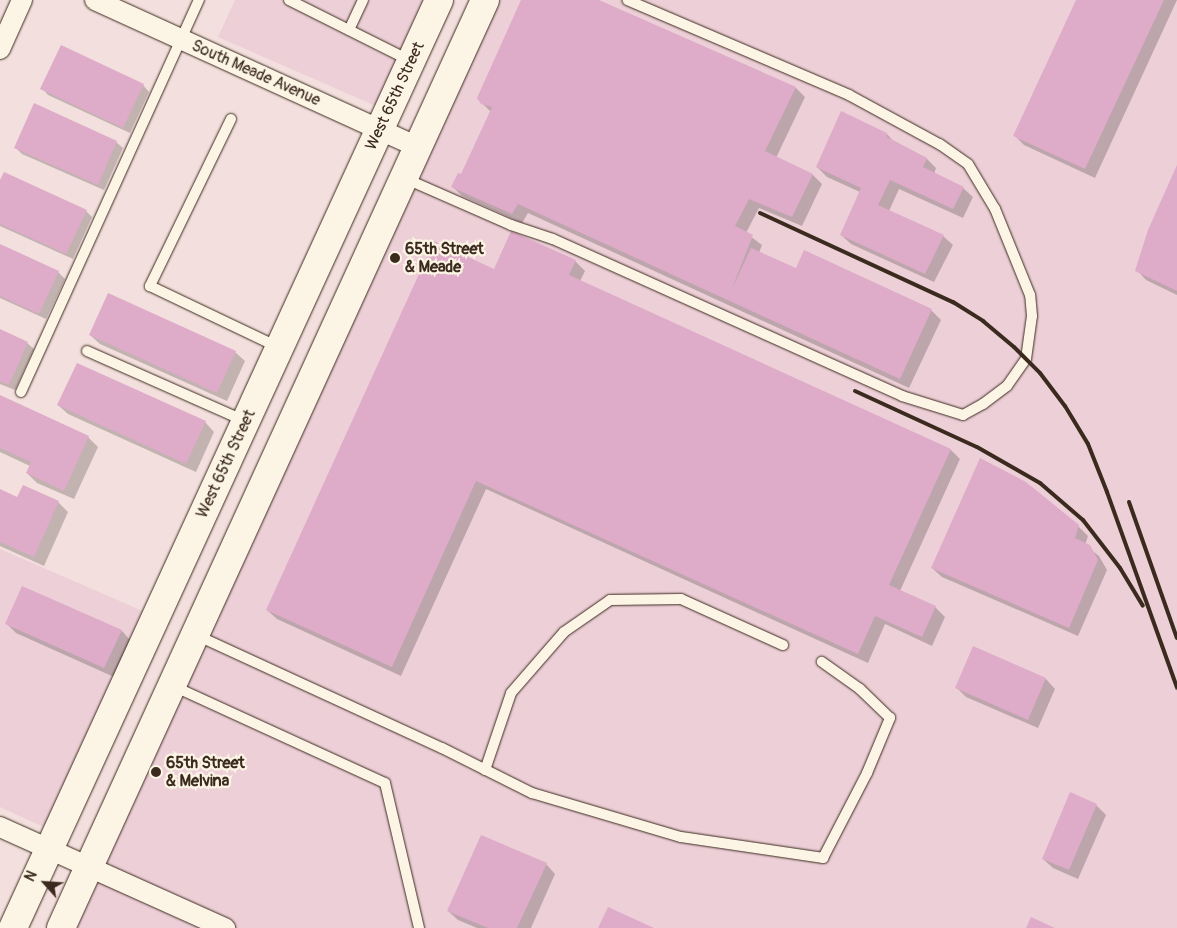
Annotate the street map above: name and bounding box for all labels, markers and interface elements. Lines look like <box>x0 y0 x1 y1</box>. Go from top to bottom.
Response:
street label: South Meade Avenue <box>189 36 323 110</box>
street label: West 65th Street <box>361 39 429 153</box>
place label: 65th Street & Meade <box>405 239 484 277</box>
marker: 65th Street & Meade <box>389 252 401 264</box>
street label: West 65th Street <box>192 407 260 521</box>
place label: 65th Street & Melvina <box>166 753 245 791</box>
marker: 65th Street & Melvina <box>150 766 162 778</box>
north arrow <box>20 858 70 908</box>
text: N <box>21 868 41 884</box>

